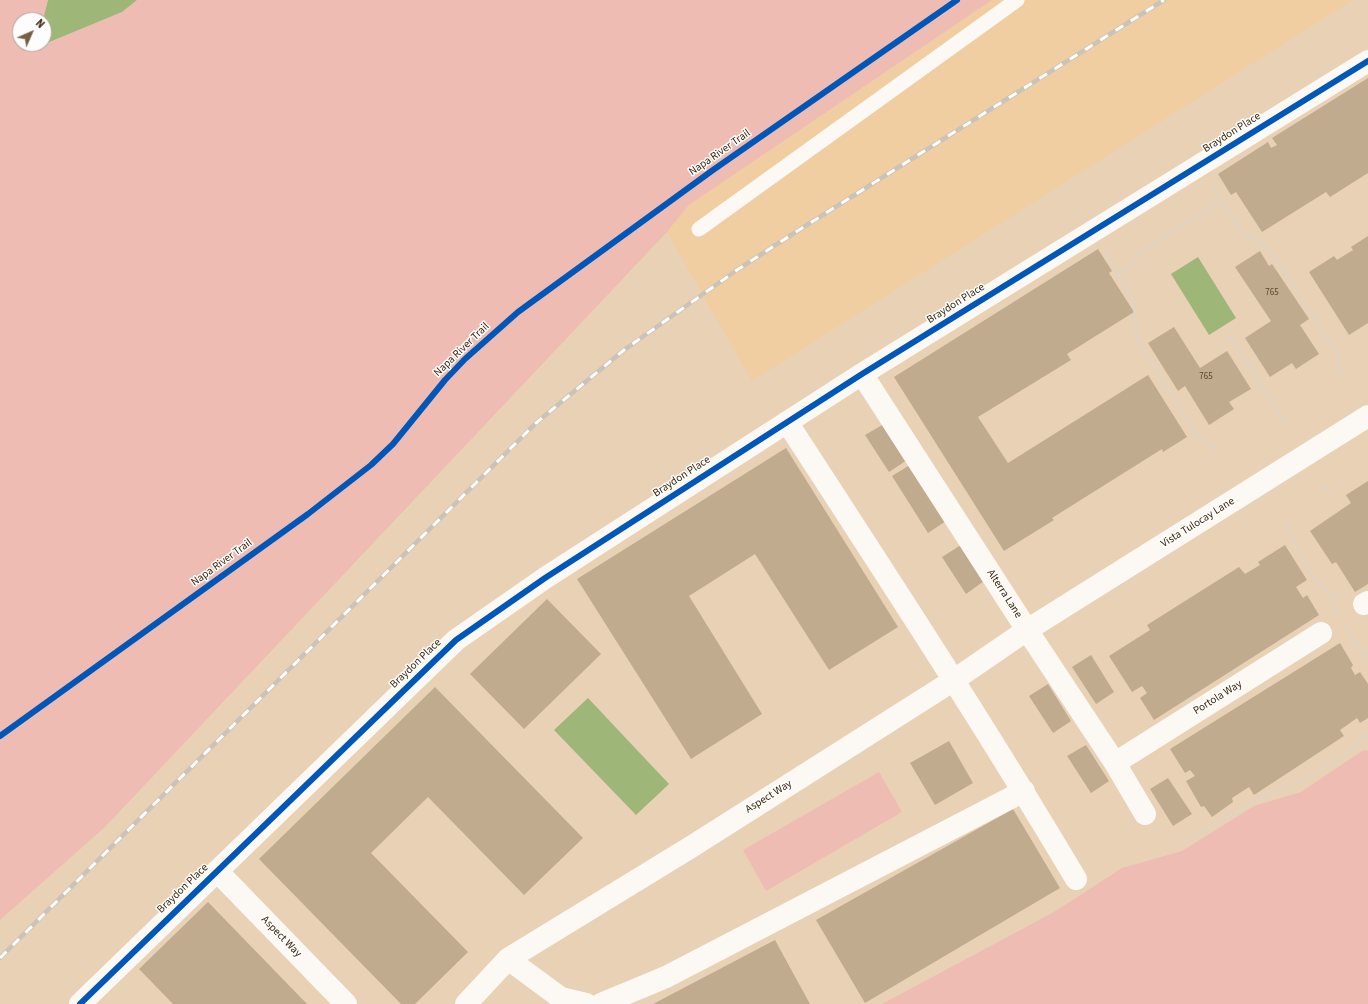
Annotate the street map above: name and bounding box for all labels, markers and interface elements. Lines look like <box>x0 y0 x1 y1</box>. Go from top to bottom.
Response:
north arrow <box>12 12 52 52</box>
text: N <box>32 16 48 32</box>
street label: Braydon Place <box>1201 110 1263 156</box>
street label: Napa River Trail <box>687 127 753 179</box>
street label: Braydon Place <box>925 281 987 327</box>
house number: 765 <box>1265 288 1279 298</box>
street label: Napa River Trail <box>432 320 492 380</box>
house number: 765 <box>1199 372 1213 382</box>
street label: Braydon Place <box>651 454 713 500</box>
street label: Vista Tulocay Lane <box>1159 495 1237 551</box>
street label: Napa River Trail <box>189 537 255 589</box>
street label: Alterra Lane <box>983 567 1025 621</box>
street label: Braydon Place <box>388 636 444 692</box>
street label: Portola Way <box>1191 678 1245 718</box>
street label: Aspect Way <box>743 778 795 816</box>
street label: Braydon Place <box>155 861 211 917</box>
street label: Aspect Way <box>258 914 304 960</box>

